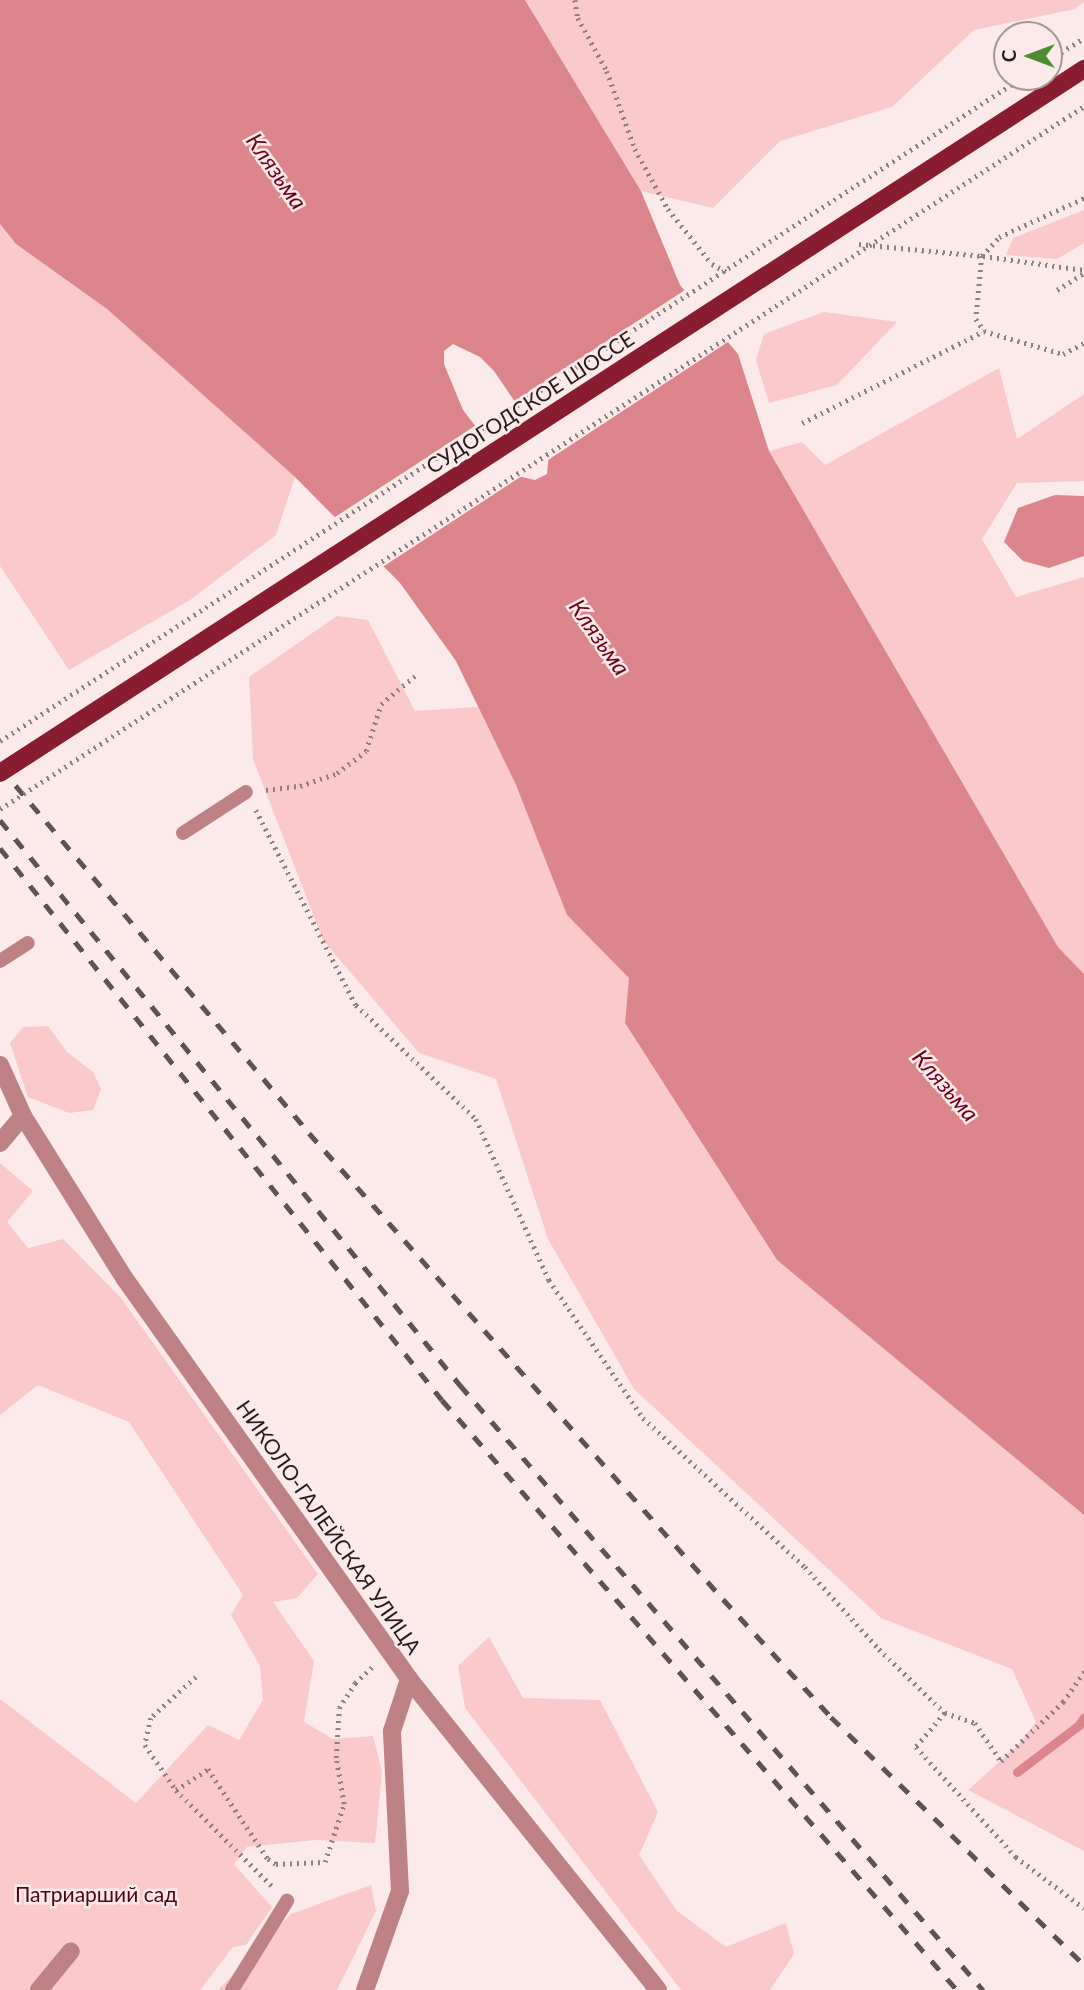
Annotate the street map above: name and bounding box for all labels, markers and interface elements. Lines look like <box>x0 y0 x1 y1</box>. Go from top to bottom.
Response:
north arrow <box>993 21 1063 91</box>
text: С <box>997 50 1020 62</box>
water label: Клязьма <box>241 128 313 214</box>
street label: СУДОГОДСКОЕ ШОССЕ <box>421 325 639 479</box>
water label: Клязьма <box>564 594 636 680</box>
water label: Клязьма <box>907 1043 985 1127</box>
street label: НИКОЛО-ГАЛЕЙСКАЯ УЛИЦА <box>231 1395 427 1659</box>
park label: Патриарший сад <box>15 1881 177 1907</box>

